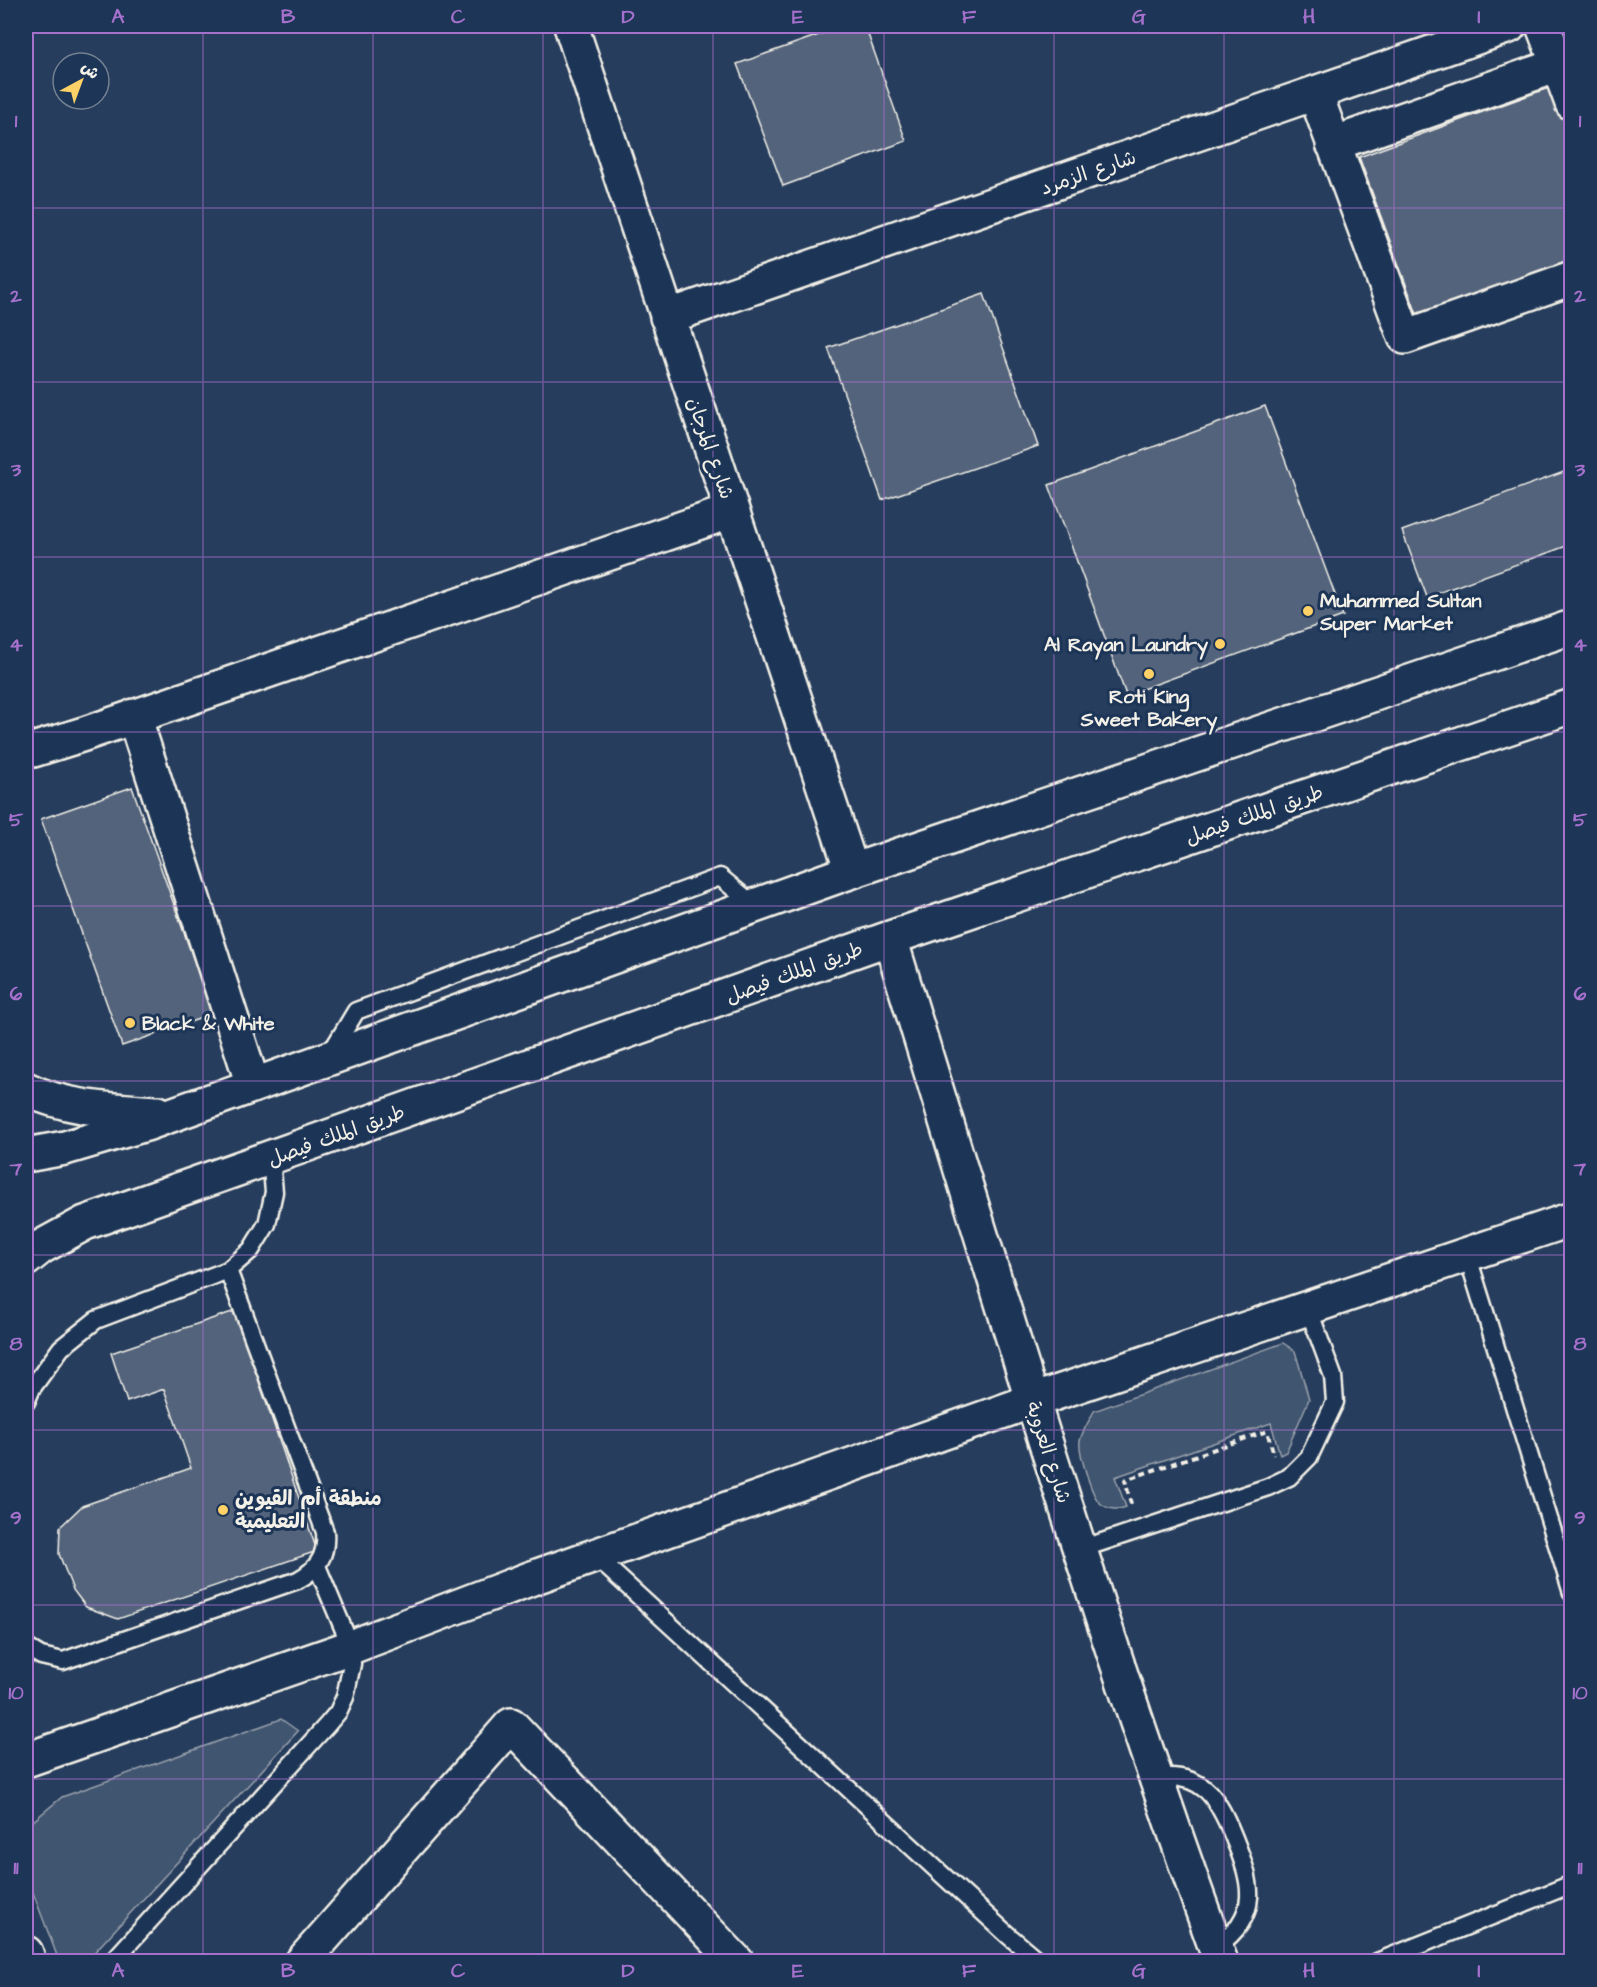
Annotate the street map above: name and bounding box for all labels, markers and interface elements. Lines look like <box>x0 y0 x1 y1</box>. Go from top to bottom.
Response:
text: A <box>112 3 125 31</box>
text: B <box>281 3 296 31</box>
text: C <box>451 3 466 31</box>
text: D <box>622 3 635 31</box>
text: E <box>792 3 804 31</box>
text: F <box>962 3 977 31</box>
text: G <box>1132 3 1146 31</box>
text: H <box>1303 3 1315 31</box>
text: I <box>1477 3 1481 31</box>
north arrow <box>51 51 111 111</box>
text: ش <box>76 56 104 85</box>
text: 1 <box>15 107 18 135</box>
text: 1 <box>1579 107 1582 135</box>
street label: شارع الزمرد <box>1037 144 1140 202</box>
text: 2 <box>9 282 22 310</box>
text: 2 <box>1573 282 1586 310</box>
street label: شارع المرجان <box>680 394 741 503</box>
text: 3 <box>10 456 22 484</box>
text: 3 <box>1574 456 1586 484</box>
place label: Muhammed Sultan Super Market <box>1319 587 1481 638</box>
marker: Muhammed Sultan Super Market <box>1301 604 1315 618</box>
text: 4 <box>9 631 23 659</box>
place label: Al Rayan Laundry <box>1044 631 1208 660</box>
text: 4 <box>1573 631 1587 659</box>
marker: Al Rayan Laundry <box>1213 637 1227 651</box>
marker: Roti King Sweet Bakery <box>1142 667 1156 681</box>
place label: Roti King Sweet Bakery <box>1080 683 1217 735</box>
street label: طريق الملك فيصل <box>1181 778 1327 852</box>
text: 5 <box>9 806 24 834</box>
text: 5 <box>1573 806 1588 834</box>
street label: طريق الملك فيصل <box>722 935 867 1011</box>
text: 6 <box>10 980 23 1008</box>
text: 6 <box>1574 980 1587 1008</box>
place label: Black & White <box>142 1010 275 1038</box>
marker: Black & White <box>123 1016 137 1030</box>
street label: طريق الملك فيصل <box>264 1098 409 1174</box>
text: 7 <box>9 1155 23 1183</box>
text: 7 <box>1573 1155 1587 1183</box>
text: 8 <box>10 1330 23 1358</box>
text: 8 <box>1574 1330 1587 1358</box>
street label: شارع العروبة <box>1018 1398 1078 1507</box>
place label: منطقة أم القيوين التعليمية <box>235 1485 382 1536</box>
marker: منطقة أم القيوين التعليمية <box>216 1503 230 1517</box>
text: 9 <box>10 1504 22 1532</box>
text: 9 <box>1574 1504 1586 1532</box>
text: 10 <box>8 1679 24 1707</box>
text: 10 <box>1572 1679 1588 1707</box>
text: 11 <box>13 1854 19 1882</box>
text: 11 <box>1577 1854 1583 1882</box>
text: A <box>112 1957 125 1985</box>
text: B <box>281 1957 296 1985</box>
text: C <box>451 1957 466 1985</box>
text: D <box>622 1957 635 1985</box>
text: E <box>792 1957 804 1985</box>
text: F <box>962 1957 977 1985</box>
text: G <box>1132 1957 1146 1985</box>
text: H <box>1303 1957 1315 1985</box>
text: I <box>1477 1957 1481 1985</box>

